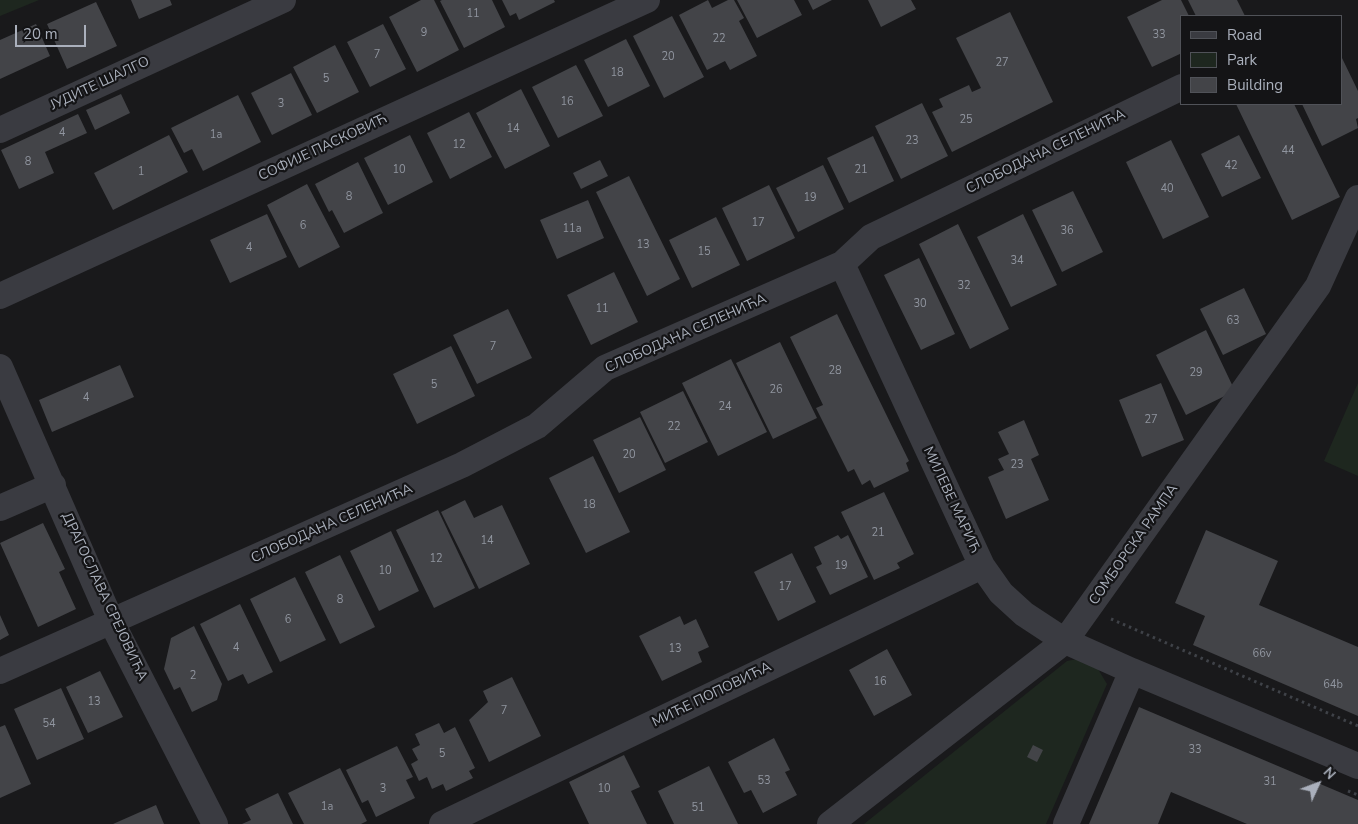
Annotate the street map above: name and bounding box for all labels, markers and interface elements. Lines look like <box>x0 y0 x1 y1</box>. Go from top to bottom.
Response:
house number: 11 <box>466 7 480 21</box>
scale bar <box>18 15 89 47</box>
legend <box>1180 15 1343 105</box>
text: 20 m <box>23 24 58 44</box>
text: Road <box>1227 25 1262 45</box>
house number: 9 <box>421 26 427 40</box>
house number: 33 <box>1152 28 1166 42</box>
house number: 22 <box>712 32 726 46</box>
house number: 7 <box>374 48 380 62</box>
house number: 20 <box>661 50 675 64</box>
text: Park <box>1227 50 1257 70</box>
street label: ЈУДИТЕ ШАЛГО <box>48 54 152 114</box>
house number: 27 <box>995 56 1009 70</box>
house number: 18 <box>610 66 624 80</box>
house number: 5 <box>323 72 329 86</box>
text: Building <box>1227 75 1283 95</box>
house number: 16 <box>560 95 574 109</box>
house number: 3 <box>278 97 284 111</box>
street label: СЛОБОДАНА СЕЛЕНИЋА <box>964 106 1128 198</box>
street label: СОФИЈЕ ПАСКОВИЋ <box>256 111 390 185</box>
house number: 25 <box>959 113 973 127</box>
house number: 14 <box>506 122 520 136</box>
house number: 4 <box>59 126 65 140</box>
house number: 1a <box>210 128 222 142</box>
house number: 23 <box>905 134 919 148</box>
house number: 12 <box>452 138 466 152</box>
house number: 44 <box>1281 144 1295 158</box>
house number: 8 <box>25 155 31 169</box>
house number: 42 <box>1224 159 1238 173</box>
house number: 10 <box>392 163 406 177</box>
house number: 21 <box>854 163 868 177</box>
house number: 1 <box>138 165 144 179</box>
house number: 40 <box>1160 182 1174 196</box>
house number: 8 <box>346 190 352 204</box>
house number: 19 <box>803 191 817 205</box>
house number: 17 <box>751 216 765 230</box>
house number: 6 <box>300 219 306 233</box>
house number: 11a <box>562 222 582 236</box>
house number: 36 <box>1060 224 1074 238</box>
house number: 13 <box>636 238 650 252</box>
house number: 4 <box>246 241 252 255</box>
house number: 15 <box>697 245 711 259</box>
house number: 34 <box>1010 254 1024 268</box>
house number: 32 <box>957 279 971 293</box>
street label: СЛОБОДАНА СЕЛЕНИЋА <box>603 291 769 377</box>
house number: 30 <box>913 297 927 311</box>
house number: 11 <box>595 302 609 316</box>
house number: 63 <box>1226 314 1240 328</box>
house number: 7 <box>490 340 496 354</box>
house number: 28 <box>828 364 842 378</box>
house number: 29 <box>1189 366 1203 380</box>
house number: 5 <box>431 378 437 392</box>
house number: 26 <box>769 383 783 397</box>
house number: 4 <box>83 391 89 405</box>
house number: 24 <box>718 400 732 414</box>
house number: 27 <box>1144 413 1158 427</box>
house number: 22 <box>667 420 681 434</box>
street label: МИЛЕВЕ МАРИЋ <box>919 444 983 556</box>
house number: 20 <box>622 448 636 462</box>
house number: 23 <box>1010 458 1024 472</box>
street label: СЛОБОДАНА СЕЛЕНИЋА <box>249 481 415 567</box>
street label: СОМБОРСКА РАМПА <box>1086 481 1182 609</box>
house number: 18 <box>582 498 596 512</box>
street label: ДРАГОСЛАВА СРЕЈОВИЋА <box>58 510 150 684</box>
house number: 21 <box>871 526 885 540</box>
house number: 14 <box>480 534 494 548</box>
house number: 12 <box>429 552 443 566</box>
house number: 19 <box>834 559 848 573</box>
house number: 10 <box>378 564 392 578</box>
house number: 17 <box>778 580 792 594</box>
house number: 8 <box>337 593 343 607</box>
house number: 6 <box>285 613 291 627</box>
house number: 4 <box>233 641 239 655</box>
house number: 13 <box>668 642 682 656</box>
house number: 66v <box>1253 647 1271 661</box>
street label: МИЋЕ ПОПОВИЋА <box>650 659 774 731</box>
house number: 2 <box>190 669 196 683</box>
house number: 16 <box>873 675 887 689</box>
house number: 64b <box>1323 678 1343 692</box>
house number: 13 <box>87 695 101 709</box>
house number: 7 <box>501 704 507 718</box>
house number: 54 <box>42 717 56 731</box>
house number: 33 <box>1188 743 1202 757</box>
house number: 5 <box>439 747 445 761</box>
north arrow <box>1293 759 1343 809</box>
text: N <box>1319 763 1340 784</box>
house number: 53 <box>757 774 771 788</box>
house number: 31 <box>1263 775 1277 789</box>
house number: 3 <box>380 782 386 796</box>
house number: 10 <box>597 782 611 796</box>
house number: 1a <box>321 800 333 814</box>
house number: 51 <box>691 801 705 815</box>

